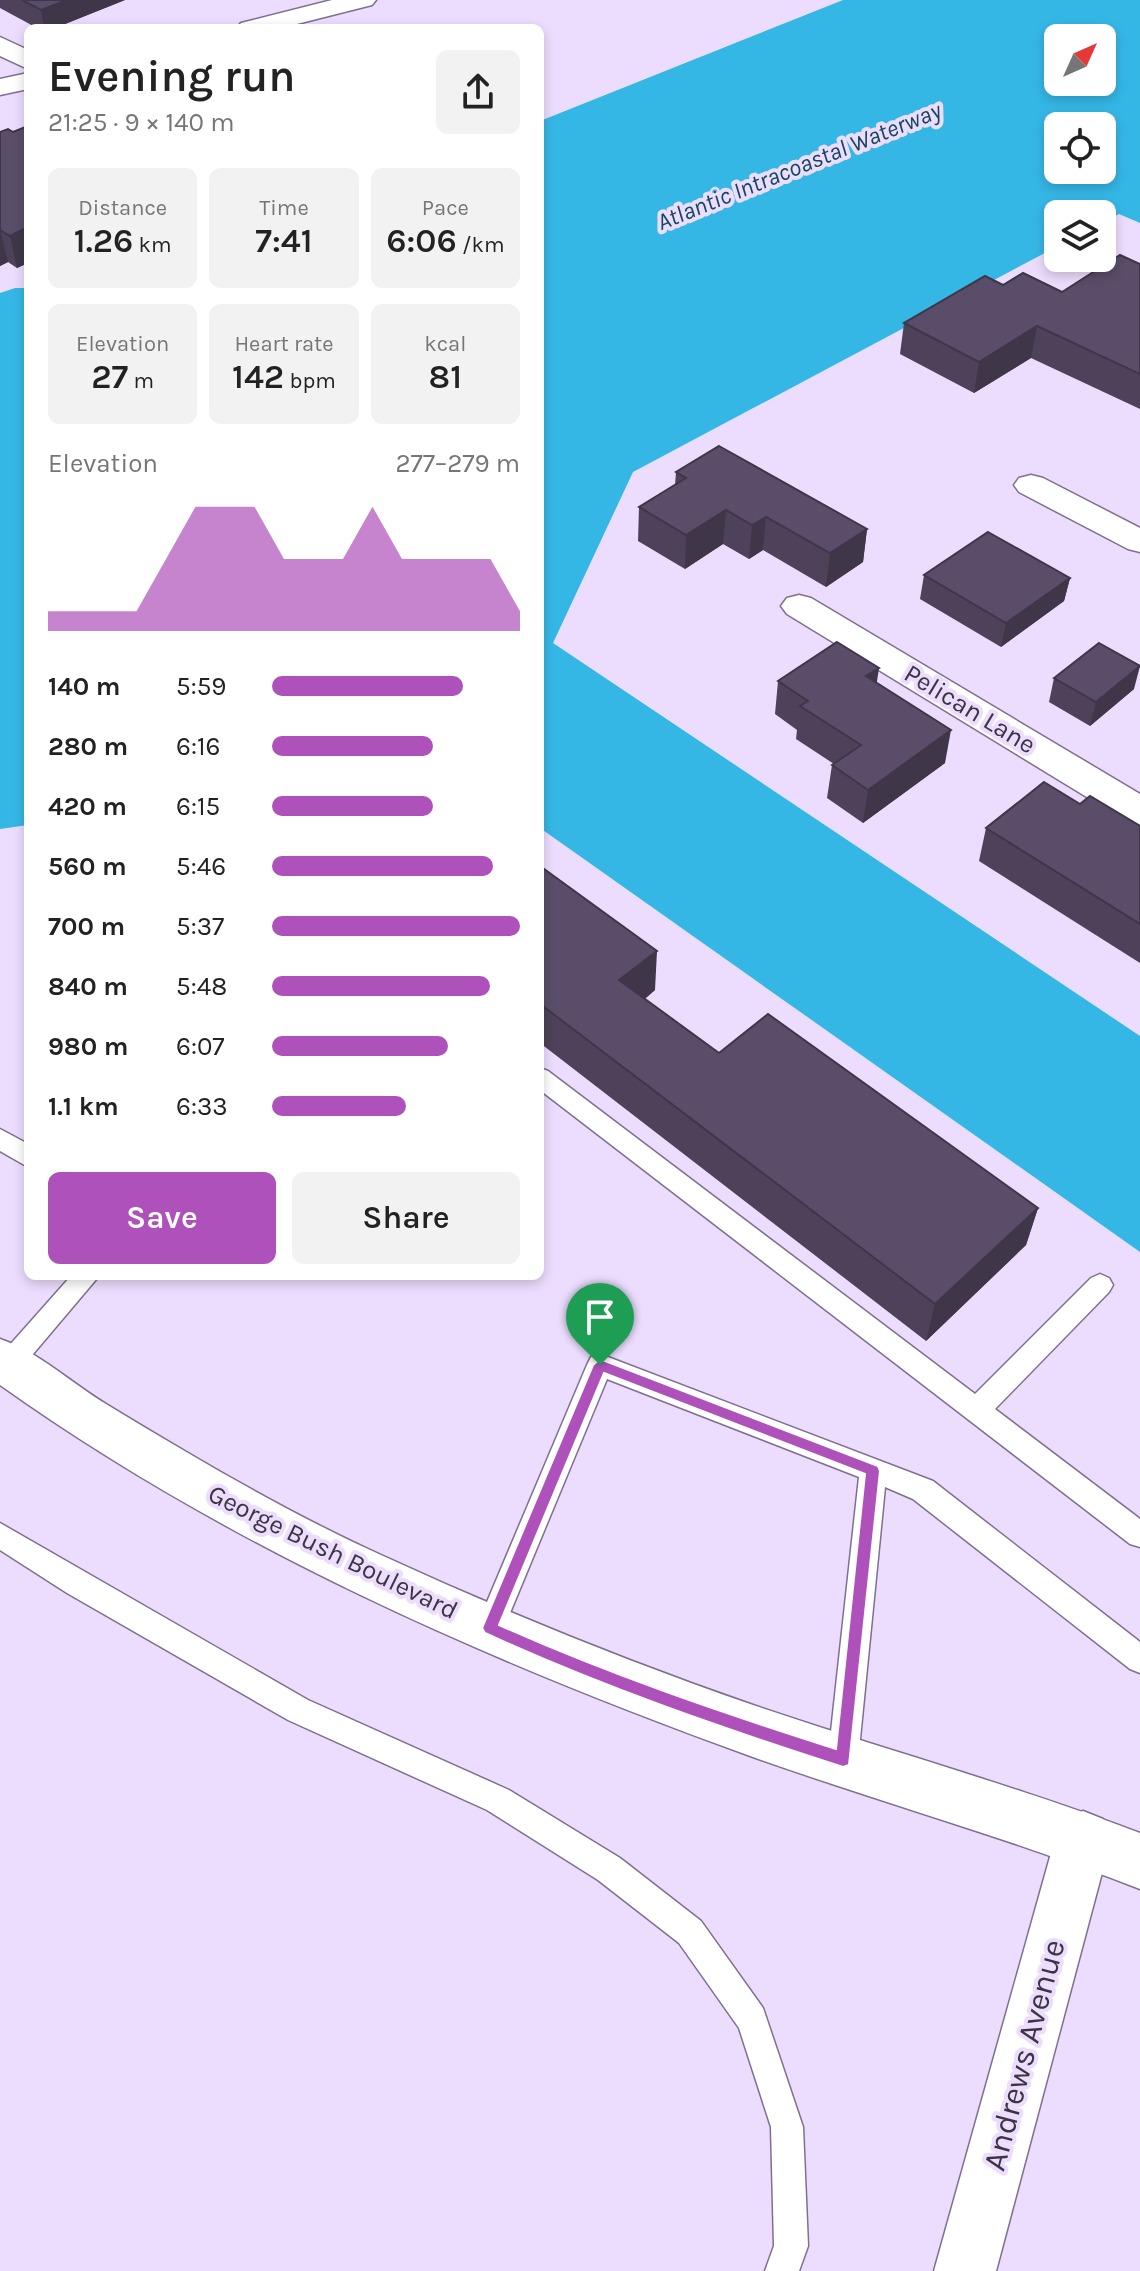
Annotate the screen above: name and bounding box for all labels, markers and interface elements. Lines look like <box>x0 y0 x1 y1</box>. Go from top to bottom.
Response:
north arrow <box>1044 24 1116 96</box>
map controls <box>1044 24 1116 272</box>
button: share <box>436 50 520 134</box>
text: Evening run <box>48 51 295 102</box>
water label: Atlantic Intracoastal Waterway <box>653 96 946 236</box>
text: 21:25 · 9 × 140 m <box>48 107 235 138</box>
button: locate <box>1044 112 1116 184</box>
text: Distance <box>78 195 167 221</box>
text: Time <box>259 195 309 221</box>
text: Pace <box>422 195 469 221</box>
button: layers <box>1044 200 1116 272</box>
text: 1.26 <box>74 221 133 261</box>
text: 7:41 <box>255 221 313 261</box>
text: 6:06 <box>386 221 457 261</box>
text: km <box>133 232 172 258</box>
text: /km <box>457 232 504 258</box>
text: Elevation <box>76 331 169 357</box>
text: Heart rate <box>234 331 334 357</box>
text: kcal <box>424 331 466 357</box>
text: 27 <box>91 357 128 397</box>
text: 142 <box>232 357 284 397</box>
text: 81 <box>429 357 462 397</box>
text: m <box>128 368 154 394</box>
text: bpm <box>284 368 336 394</box>
text: Elevation <box>48 448 158 479</box>
text: 277–279 m <box>395 448 520 479</box>
street label: Pelican Lane <box>899 658 1041 760</box>
text: 140 m <box>48 671 120 702</box>
text: 5:59 <box>176 671 226 702</box>
text: 280 m <box>48 731 128 762</box>
text: 6:16 <box>176 731 220 762</box>
text: 420 m <box>48 791 127 822</box>
text: 6:15 <box>176 791 220 822</box>
text: 560 m <box>48 851 127 882</box>
text: 5:46 <box>176 851 226 882</box>
text: 700 m <box>48 911 125 942</box>
text: 5:37 <box>176 911 224 942</box>
text: 840 m <box>48 971 128 1002</box>
text: 5:48 <box>176 971 227 1002</box>
text: 980 m <box>48 1031 128 1062</box>
text: 6:07 <box>176 1031 225 1062</box>
text: 1.1 km <box>48 1091 119 1122</box>
text: 6:33 <box>176 1091 228 1122</box>
button: Save <box>48 1172 276 1264</box>
button: Share <box>292 1172 520 1264</box>
pin <box>566 1283 634 1365</box>
icon: arrive <box>578 1295 622 1339</box>
street label: George Bush Boulevard <box>203 1478 463 1626</box>
street label: Andrews Avenue <box>975 1935 1073 2175</box>

